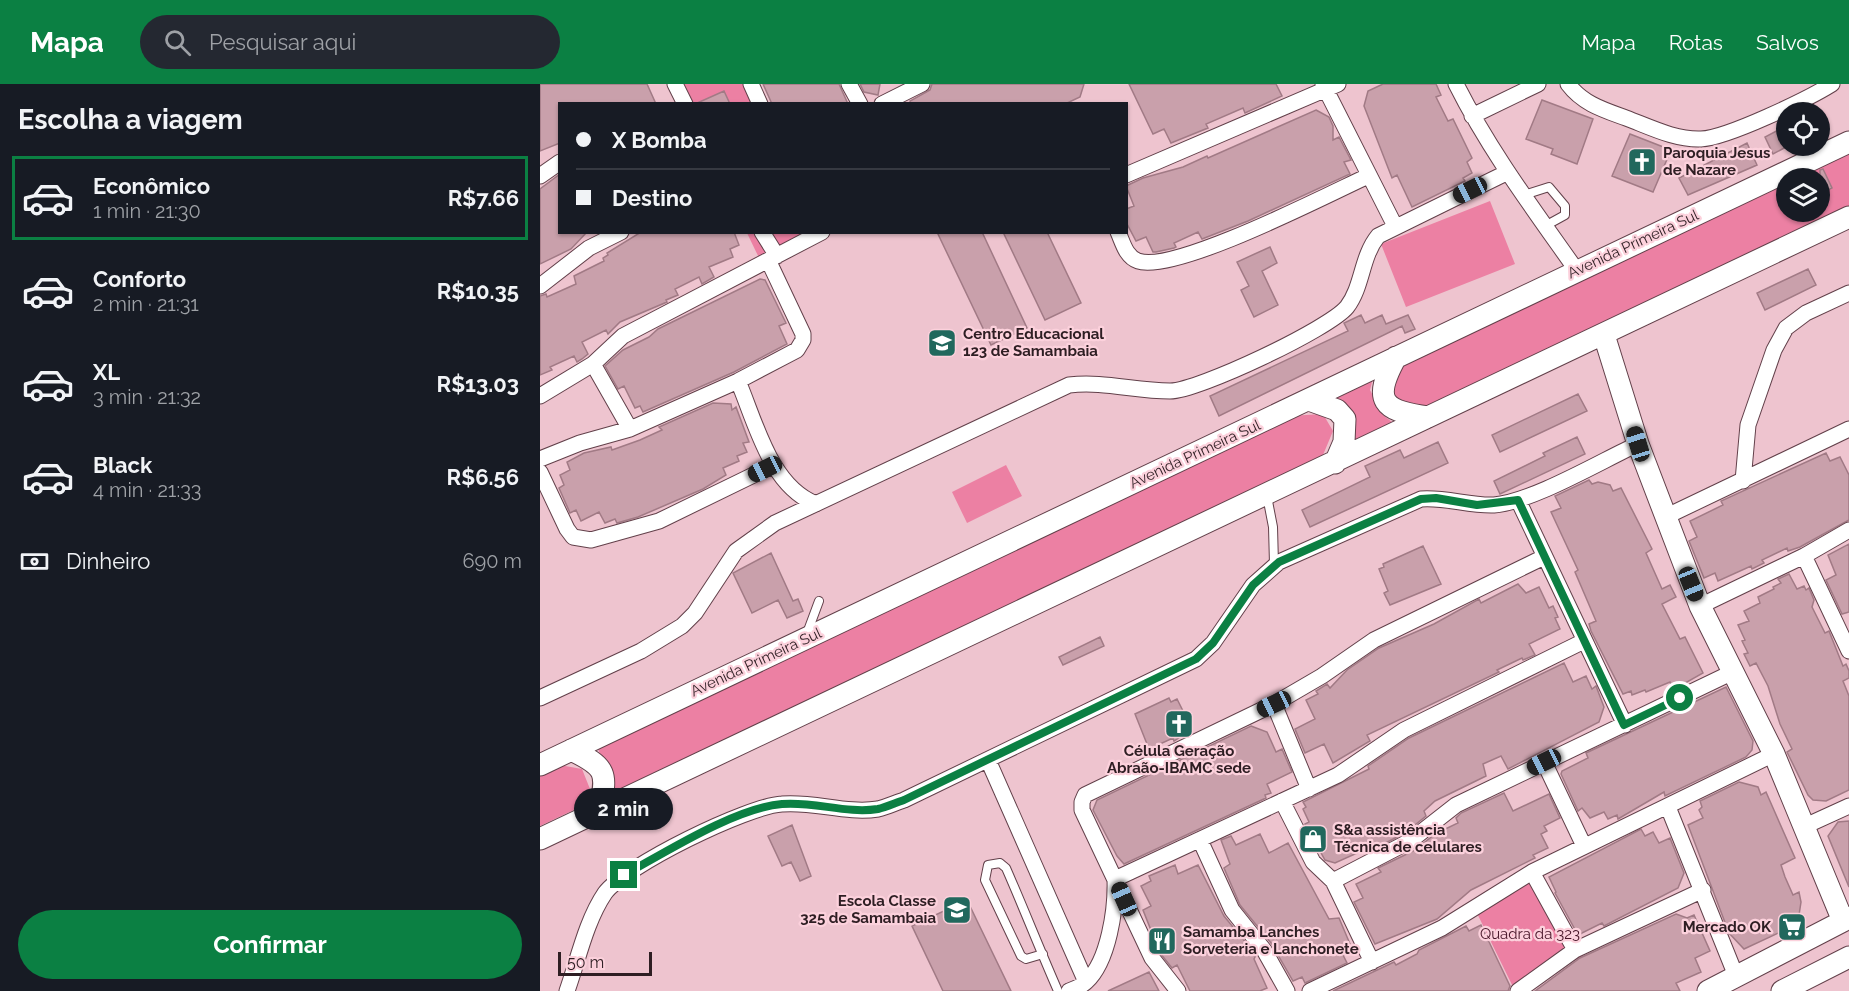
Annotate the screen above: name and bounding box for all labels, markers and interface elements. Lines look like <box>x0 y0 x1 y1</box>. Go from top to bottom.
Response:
search box <box>140 15 560 69</box>
text: Mapa <box>30 26 104 59</box>
icon: search <box>161 26 194 59</box>
text: Pesquisar aqui <box>209 29 356 55</box>
text: Mapa <box>1582 30 1636 55</box>
text: Rotas <box>1669 30 1723 55</box>
text: Salvos <box>1756 30 1819 55</box>
map controls <box>1776 102 1830 222</box>
button: locate <box>1776 102 1830 156</box>
text: Escolha a viagem <box>18 104 243 135</box>
text: X Bomba <box>612 127 707 153</box>
place label: Paroquia Jesus de Nazare <box>1663 144 1770 179</box>
church icon: Paroquia Jesus de Nazare <box>1626 146 1658 178</box>
button: layers <box>1776 168 1830 222</box>
icon: car <box>21 171 75 225</box>
text: Econômico <box>93 173 210 199</box>
car <box>1450 174 1490 206</box>
text: R$7.66 <box>448 185 519 211</box>
text: Destino <box>612 185 692 211</box>
text: 1 min · 21:30 <box>93 199 201 223</box>
street label: Avenida Primeira Sul <box>1565 205 1702 282</box>
icon: car <box>21 264 75 318</box>
text: Conforto <box>93 266 186 292</box>
text: R$10.35 <box>437 278 519 304</box>
text: 2 min · 21:31 <box>93 292 199 316</box>
place label: Centro Educacional 123 de Samambaia <box>963 325 1104 360</box>
school or university icon: Centro Educacional 123 de Samambaia <box>926 327 958 359</box>
icon: car <box>21 357 75 411</box>
text: XL <box>93 359 120 385</box>
text: R$13.03 <box>437 371 519 397</box>
text: 3 min · 21:32 <box>93 385 201 409</box>
street label: Avenida Primeira Sul <box>1127 415 1264 492</box>
car <box>1624 424 1652 464</box>
icon: car <box>21 450 75 504</box>
text: Black <box>93 452 152 478</box>
car <box>745 453 785 485</box>
text: R$6.56 <box>447 464 519 490</box>
text: 4 min · 21:33 <box>93 478 202 502</box>
icon: cash <box>18 545 51 578</box>
text: Dinheiro <box>66 548 150 574</box>
text: 690 m <box>463 549 522 573</box>
car <box>1676 564 1706 604</box>
street label: Avenida Primeira Sul <box>688 623 825 700</box>
route start <box>1666 684 1693 711</box>
car <box>1254 688 1294 720</box>
church icon: Célula Geração Abraão-IBAMC sede <box>1163 708 1195 740</box>
place label: Célula Geração Abraão-IBAMC sede <box>1107 742 1251 777</box>
car <box>1524 746 1564 778</box>
callout: 2 min <box>574 788 674 830</box>
text: 2 min <box>598 797 649 821</box>
place label: S&a assistência Técnica de celulares <box>1334 821 1482 856</box>
shop icon: S&a assistência Técnica de celulares <box>1297 823 1329 855</box>
route end <box>610 861 637 888</box>
car <box>1108 879 1140 919</box>
place label: Escola Classe 325 de Samambaia <box>800 892 936 927</box>
school or university icon: Escola Classe 325 de Samambaia <box>941 894 973 926</box>
button: Confirmar <box>18 910 522 979</box>
supermarket icon: Mercado OK <box>1776 911 1808 943</box>
place label: Mercado OK <box>1683 918 1772 936</box>
place label: Samamba Lanches Sorveteria e Lanchonete <box>1183 923 1359 958</box>
restaurant icon: Samamba Lanches Sorveteria e Lanchonete <box>1146 925 1178 957</box>
park label: Quadra da 323 <box>1480 925 1580 943</box>
scale bar <box>558 949 652 976</box>
text: 50 m <box>567 953 604 972</box>

